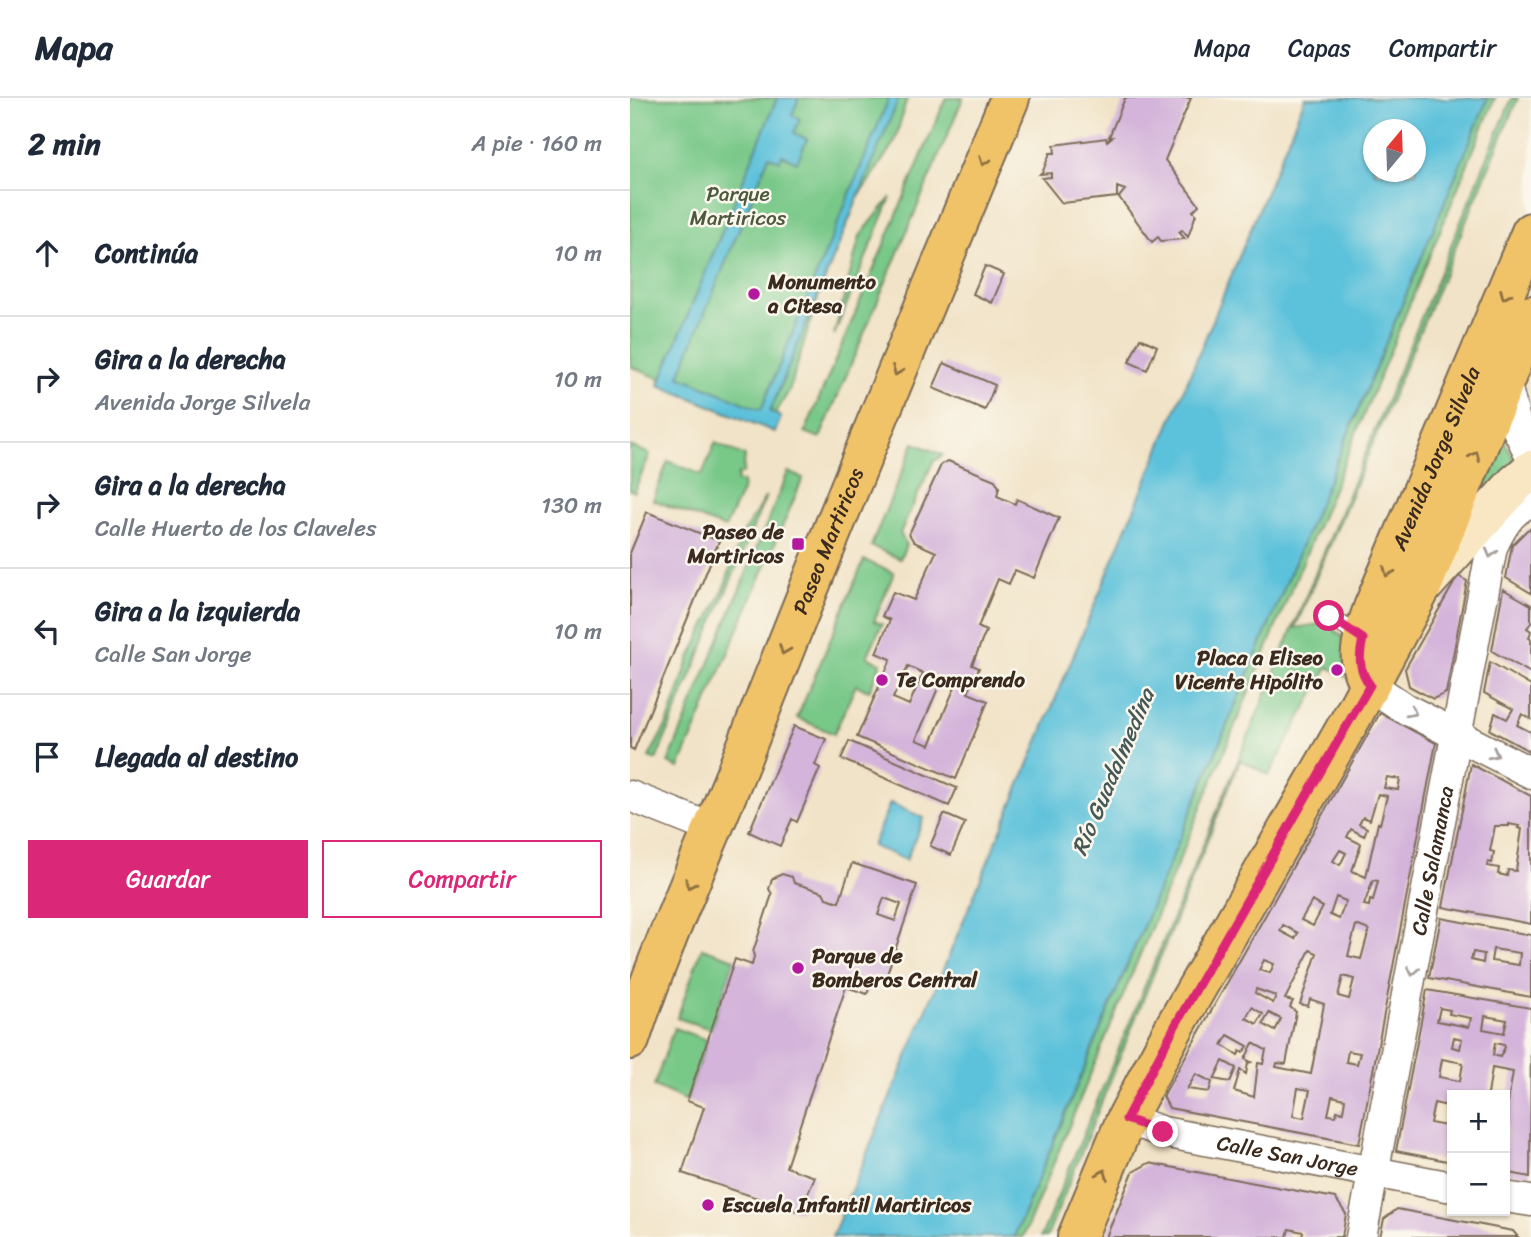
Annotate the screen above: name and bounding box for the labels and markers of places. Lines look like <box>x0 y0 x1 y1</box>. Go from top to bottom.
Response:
place label: Monumento a Citesa <box>767 263 876 325</box>
marker: Monumento a Citesa <box>746 286 762 302</box>
place label: Paseo de Martiricos <box>687 513 784 575</box>
marker: Paseo de Martiricos <box>790 536 806 552</box>
place label: Placa a Eliseo Vicente Hipólito <box>1175 639 1324 701</box>
place label: Te Comprendo <box>896 661 1025 699</box>
marker: Placa a Eliseo Vicente Hipólito <box>1329 662 1345 678</box>
marker: Te Comprendo <box>874 672 890 688</box>
place label: Parque de Bomberos Central <box>812 937 978 999</box>
marker: Parque de Bomberos Central <box>790 960 806 976</box>
place label: Escuela Infantil Martiricos <box>722 1186 972 1224</box>
marker: Escuela Infantil Martiricos <box>700 1197 716 1213</box>

